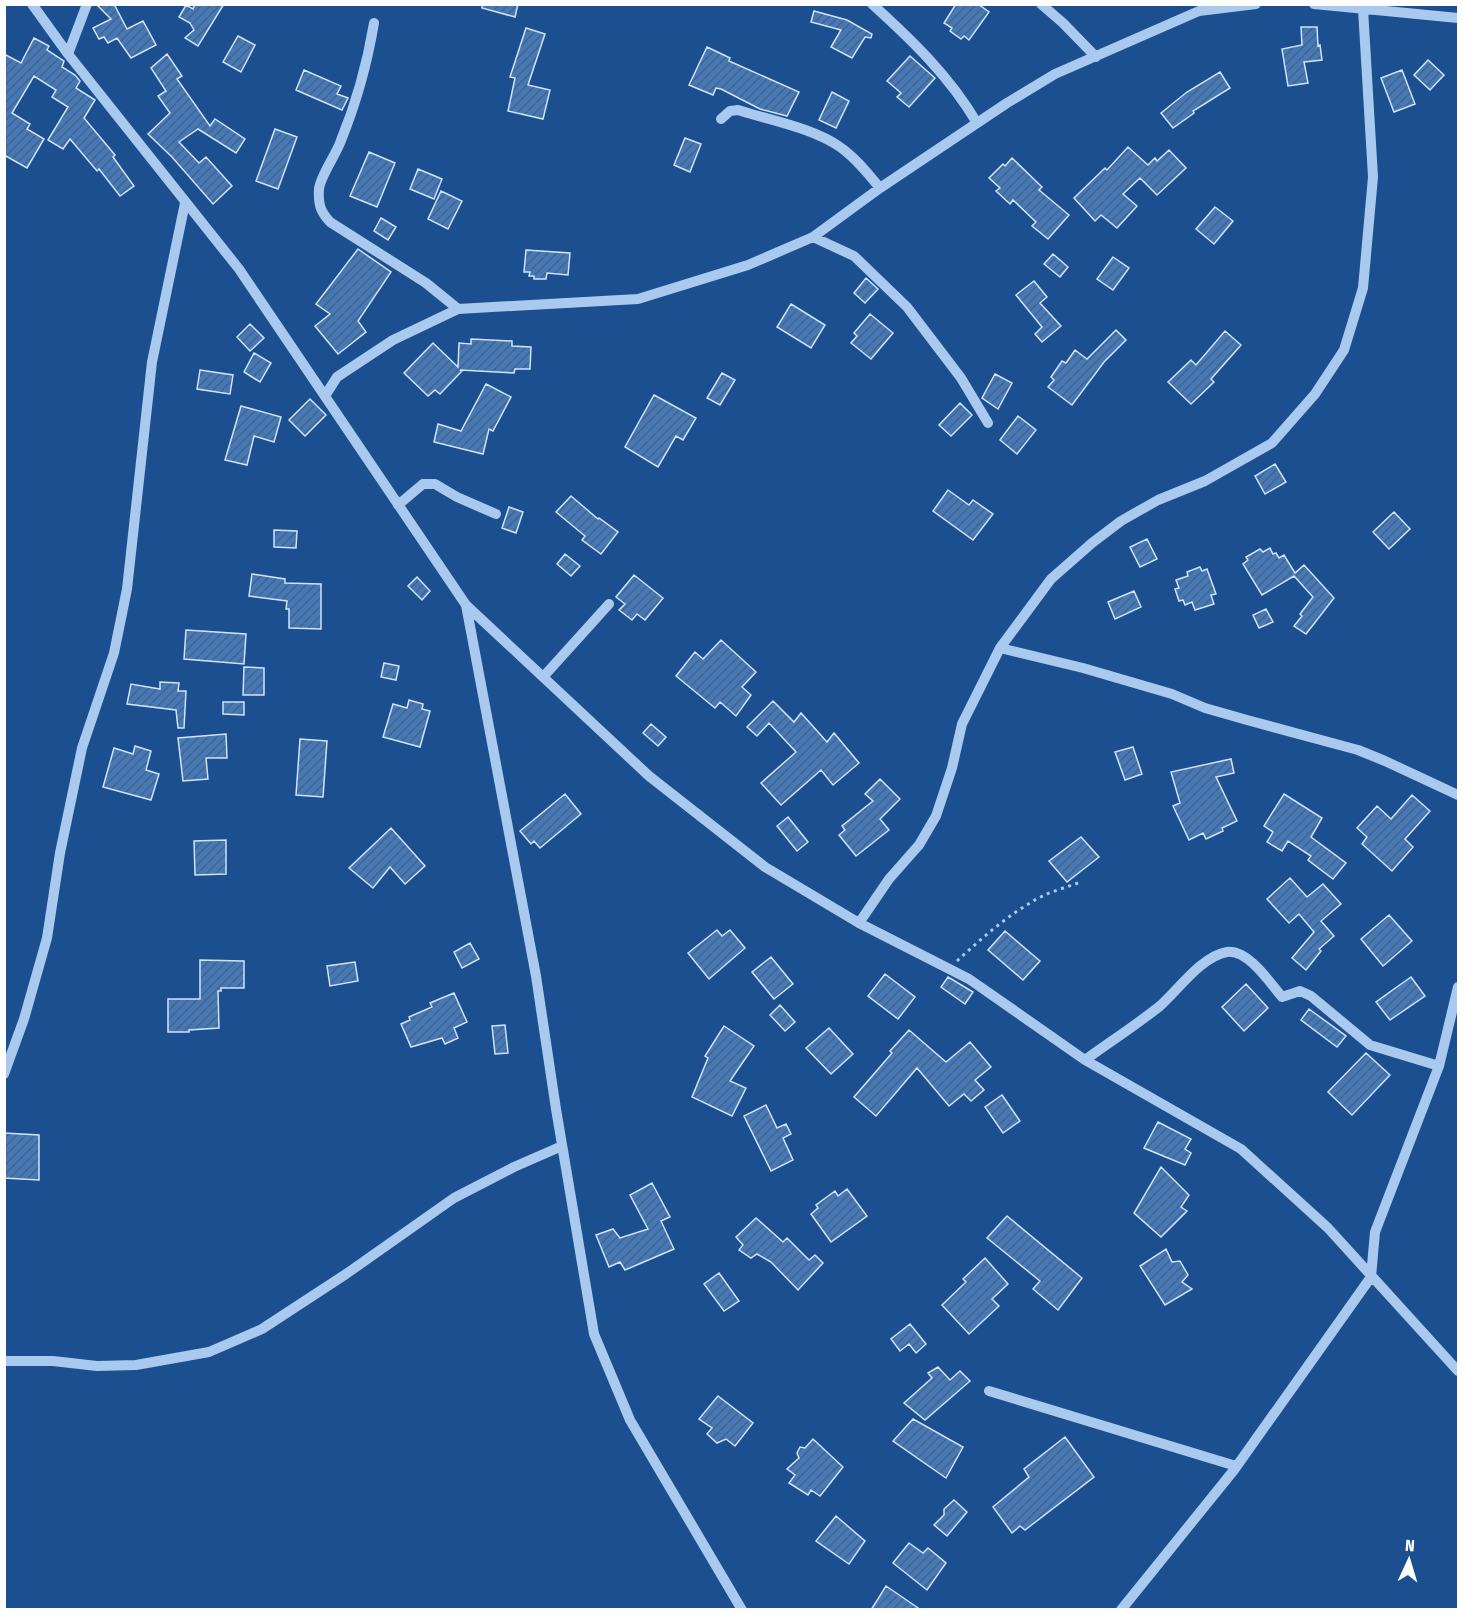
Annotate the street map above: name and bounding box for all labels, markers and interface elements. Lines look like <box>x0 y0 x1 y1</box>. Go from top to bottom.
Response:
north arrow <box>1379 1530 1439 1590</box>
text: N <box>1405 1536 1415 1555</box>

